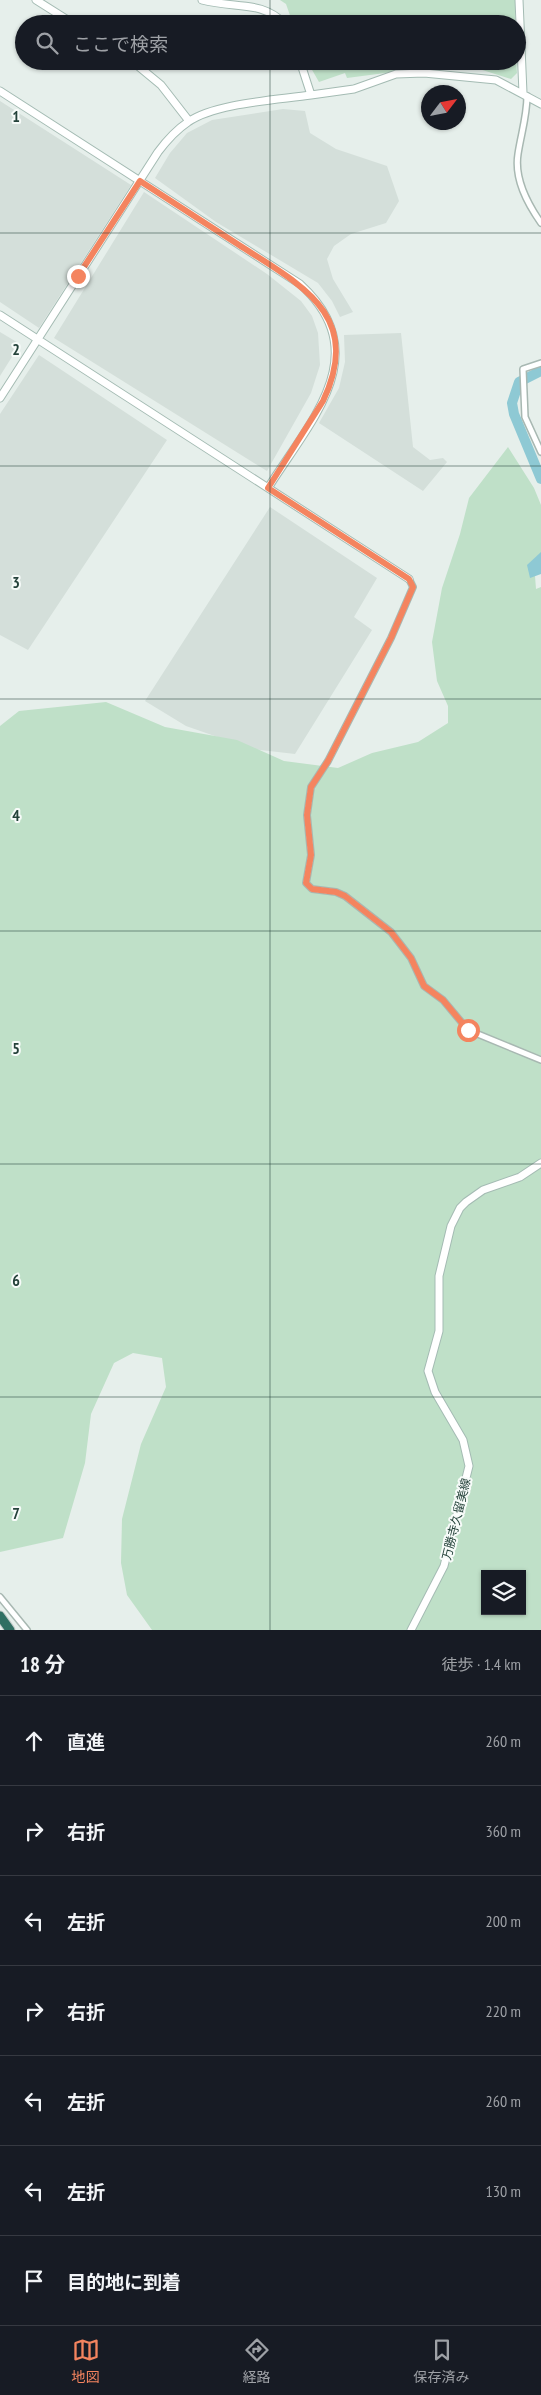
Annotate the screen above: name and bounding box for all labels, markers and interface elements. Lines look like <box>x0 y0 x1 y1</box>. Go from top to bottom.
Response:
search box <box>15 15 526 70</box>
icon: search <box>33 29 61 57</box>
text: ここで検索 <box>73 32 168 56</box>
north arrow <box>421 85 466 130</box>
text: 1 <box>12 106 20 126</box>
route end <box>67 265 90 288</box>
text: 2 <box>12 339 20 359</box>
text: 3 <box>12 572 20 592</box>
text: 4 <box>12 805 20 825</box>
route start <box>457 1019 480 1042</box>
text: 5 <box>12 1038 20 1058</box>
text: 6 <box>12 1270 20 1290</box>
street label: 万勝寺久留美線 <box>439 1476 473 1562</box>
text: 7 <box>12 1503 20 1523</box>
map controls <box>481 1570 526 1615</box>
button: layers <box>481 1570 526 1615</box>
text: 18 分 <box>20 1651 65 1678</box>
text: 徒歩 · 1.4 km <box>442 1654 521 1674</box>
icon: ahead <box>20 1727 48 1755</box>
text: 直進 <box>67 1730 105 1754</box>
text: 260 m <box>486 1731 521 1751</box>
icon: right <box>20 1817 48 1845</box>
text: 右折 <box>67 1820 105 1844</box>
text: 360 m <box>486 1821 521 1841</box>
icon: left <box>20 1907 48 1935</box>
text: 左折 <box>67 1910 105 1934</box>
text: 200 m <box>486 1911 521 1931</box>
icon: right <box>20 1997 48 2025</box>
text: 右折 <box>67 2000 105 2024</box>
text: 220 m <box>486 2001 521 2021</box>
icon: left <box>20 2087 48 2115</box>
text: 左折 <box>67 2090 105 2114</box>
text: 260 m <box>486 2091 521 2111</box>
icon: left <box>20 2177 48 2205</box>
text: 左折 <box>67 2180 105 2204</box>
text: 130 m <box>486 2181 521 2201</box>
icon: arrive <box>20 2267 48 2295</box>
text: 目的地に到着 <box>67 2270 181 2294</box>
tab: 地図 <box>72 2336 100 2386</box>
tab: 経路 <box>243 2336 271 2386</box>
tab: 保存済み <box>414 2336 470 2386</box>

